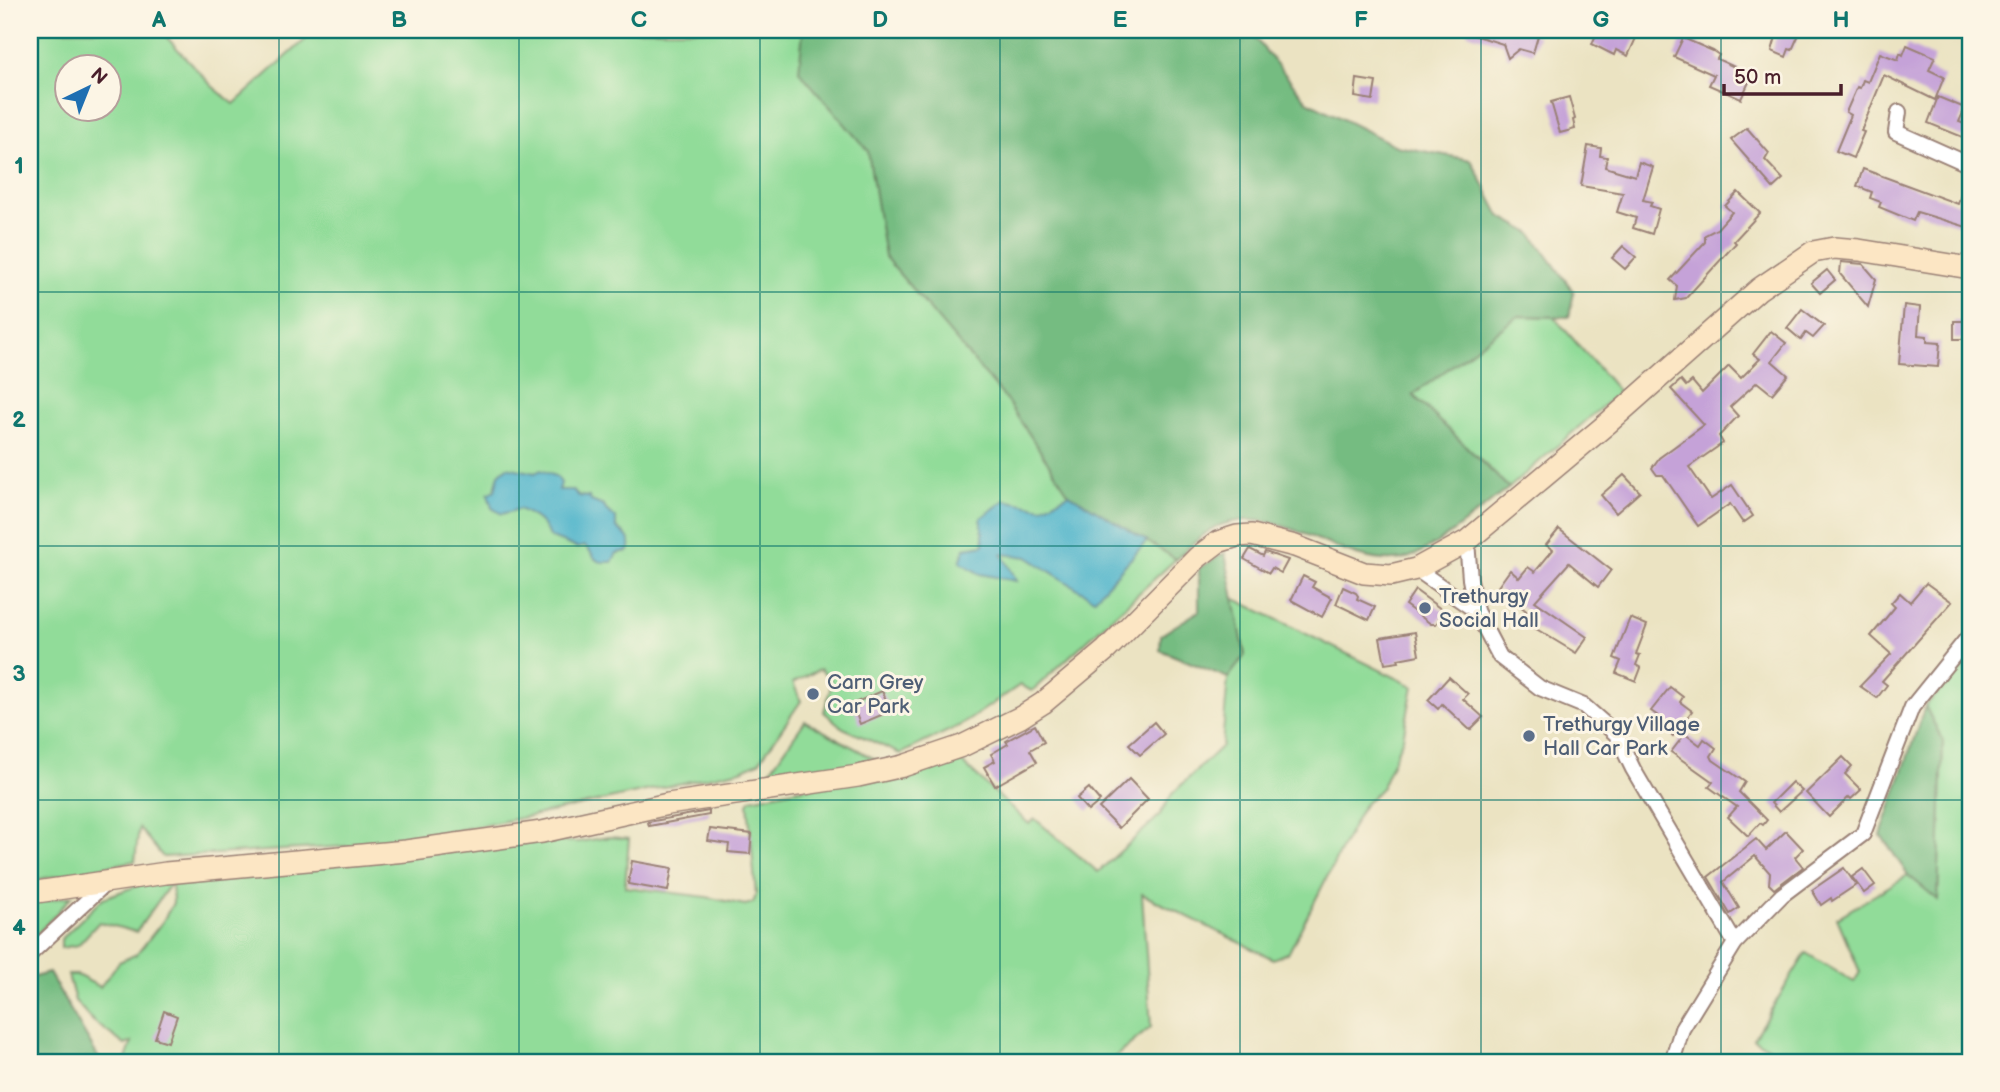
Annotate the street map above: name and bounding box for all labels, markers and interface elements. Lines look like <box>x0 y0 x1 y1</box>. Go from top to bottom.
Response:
text: A <box>151 6 167 34</box>
text: B <box>391 6 407 34</box>
text: C <box>631 6 647 34</box>
text: D <box>872 6 888 34</box>
text: E <box>1113 6 1128 34</box>
text: F <box>1354 6 1368 34</box>
text: G <box>1593 6 1610 34</box>
text: H <box>1832 6 1850 34</box>
north arrow <box>52 52 122 122</box>
scale bar <box>1724 52 1841 96</box>
text: N <box>86 63 112 90</box>
text: 50 m <box>1734 65 1781 90</box>
text: 1 <box>14 152 24 180</box>
text: 2 <box>12 406 26 434</box>
place label: Trethurgy Social Hall <box>1439 584 1539 633</box>
marker: Trethurgy Social Hall <box>1417 600 1433 616</box>
text: 3 <box>12 660 26 688</box>
place label: Carn Grey Car Park <box>827 670 924 719</box>
marker: Carn Grey Car Park <box>805 686 821 702</box>
place label: Trethurgy Village Hall Car Park <box>1543 712 1700 761</box>
marker: Trethurgy Village Hall Car Park <box>1521 728 1537 744</box>
text: 4 <box>12 914 26 942</box>

